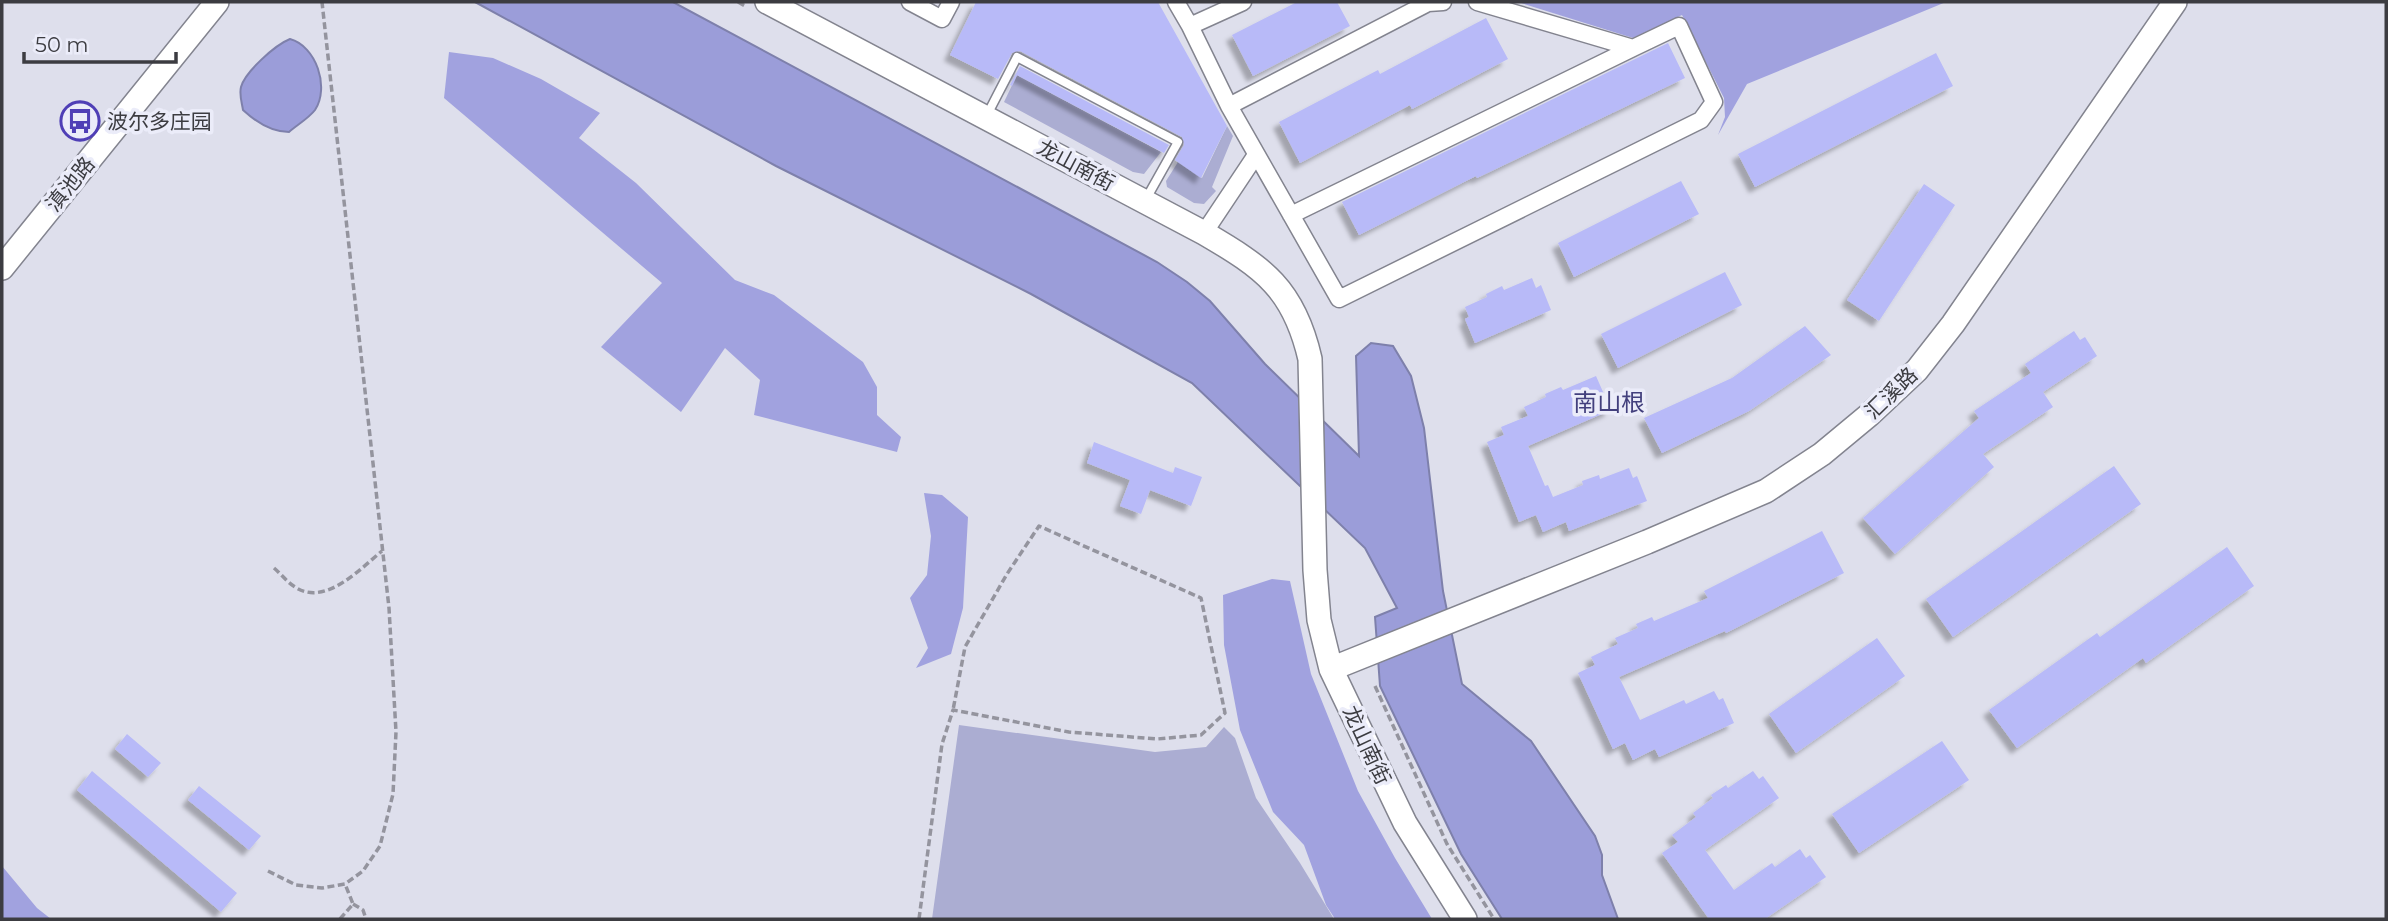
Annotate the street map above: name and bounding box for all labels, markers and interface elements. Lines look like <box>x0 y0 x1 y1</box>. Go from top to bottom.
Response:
scale bar <box>24 21 177 65</box>
text: 50 m <box>35 32 89 57</box>
bus stop icon: 波尔多庄园 <box>59 100 101 142</box>
place label: 波尔多庄园 <box>107 109 212 134</box>
street label: 龙山南街 <box>1033 134 1119 196</box>
street label: 滇池路 <box>40 152 100 216</box>
street label: 汇溪路 <box>1860 362 1922 424</box>
district label: 南山根 <box>1573 388 1645 417</box>
street label: 龙山南街 <box>1338 702 1396 788</box>

